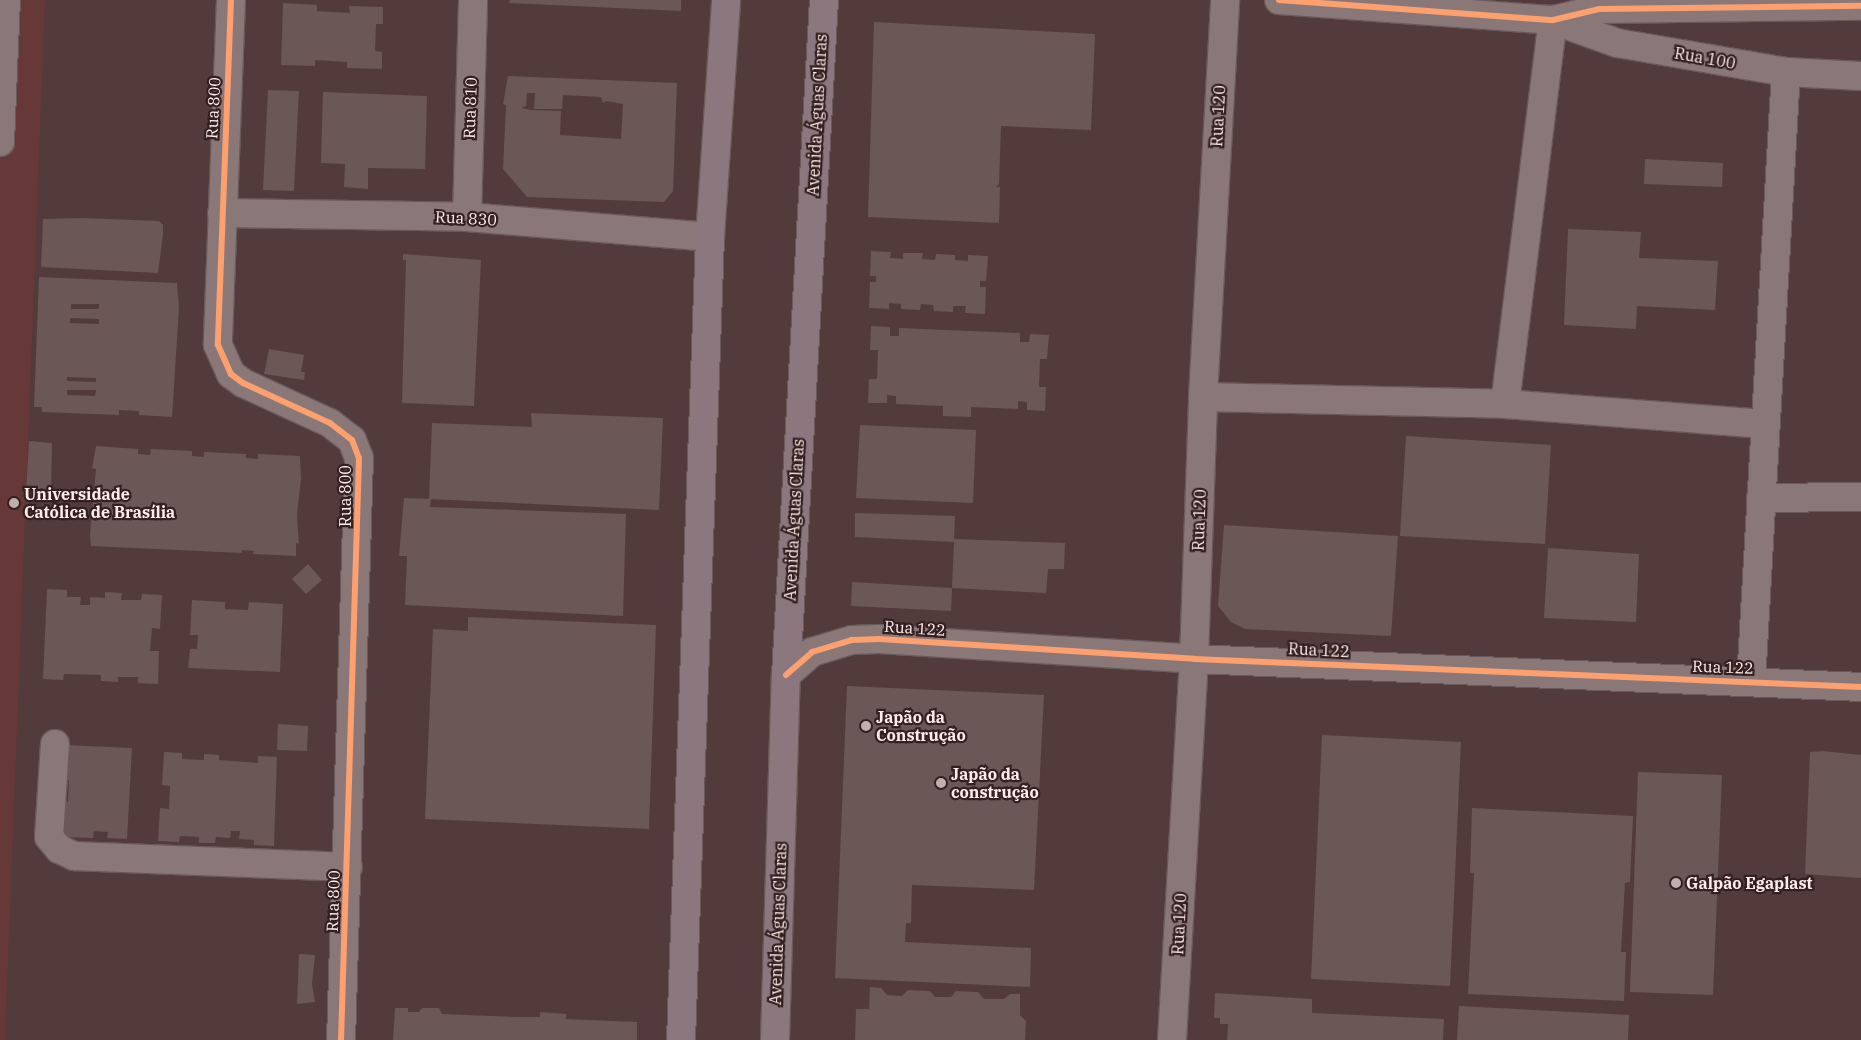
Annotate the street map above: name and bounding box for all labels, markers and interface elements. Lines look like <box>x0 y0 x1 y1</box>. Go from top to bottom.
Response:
street label: Avenida Águas Claras <box>803 33 831 197</box>
street label: Rua 100 <box>1673 43 1737 73</box>
street label: Rua 800 <box>202 77 224 139</box>
street label: Rua 810 <box>459 77 481 139</box>
street label: Rua 120 <box>1207 85 1229 147</box>
street label: Rua 830 <box>435 207 497 229</box>
street label: Avenida Águas Claras <box>780 438 808 602</box>
street label: Rua 800 <box>335 465 355 527</box>
place label: Universidade Católica de Brasília <box>24 484 175 522</box>
street label: Rua 120 <box>1188 489 1210 551</box>
marker: Universidade Católica de Brasília <box>8 497 20 509</box>
street label: Rua 122 <box>883 616 947 640</box>
street label: Rua 122 <box>1288 639 1350 661</box>
street label: Rua 122 <box>1692 656 1754 678</box>
place label: Japão da Construção <box>876 707 966 745</box>
marker: Japão da Construção <box>860 720 872 732</box>
place label: Japão da construção <box>951 764 1039 802</box>
marker: Japão da construção <box>935 777 947 789</box>
street label: Avenida Águas Claras <box>766 843 790 1005</box>
street label: Rua 800 <box>322 870 344 932</box>
place label: Galpão Egaplast <box>1686 873 1812 893</box>
marker: Galpão Egaplast <box>1670 877 1682 889</box>
street label: Rua 120 <box>1168 893 1190 955</box>

